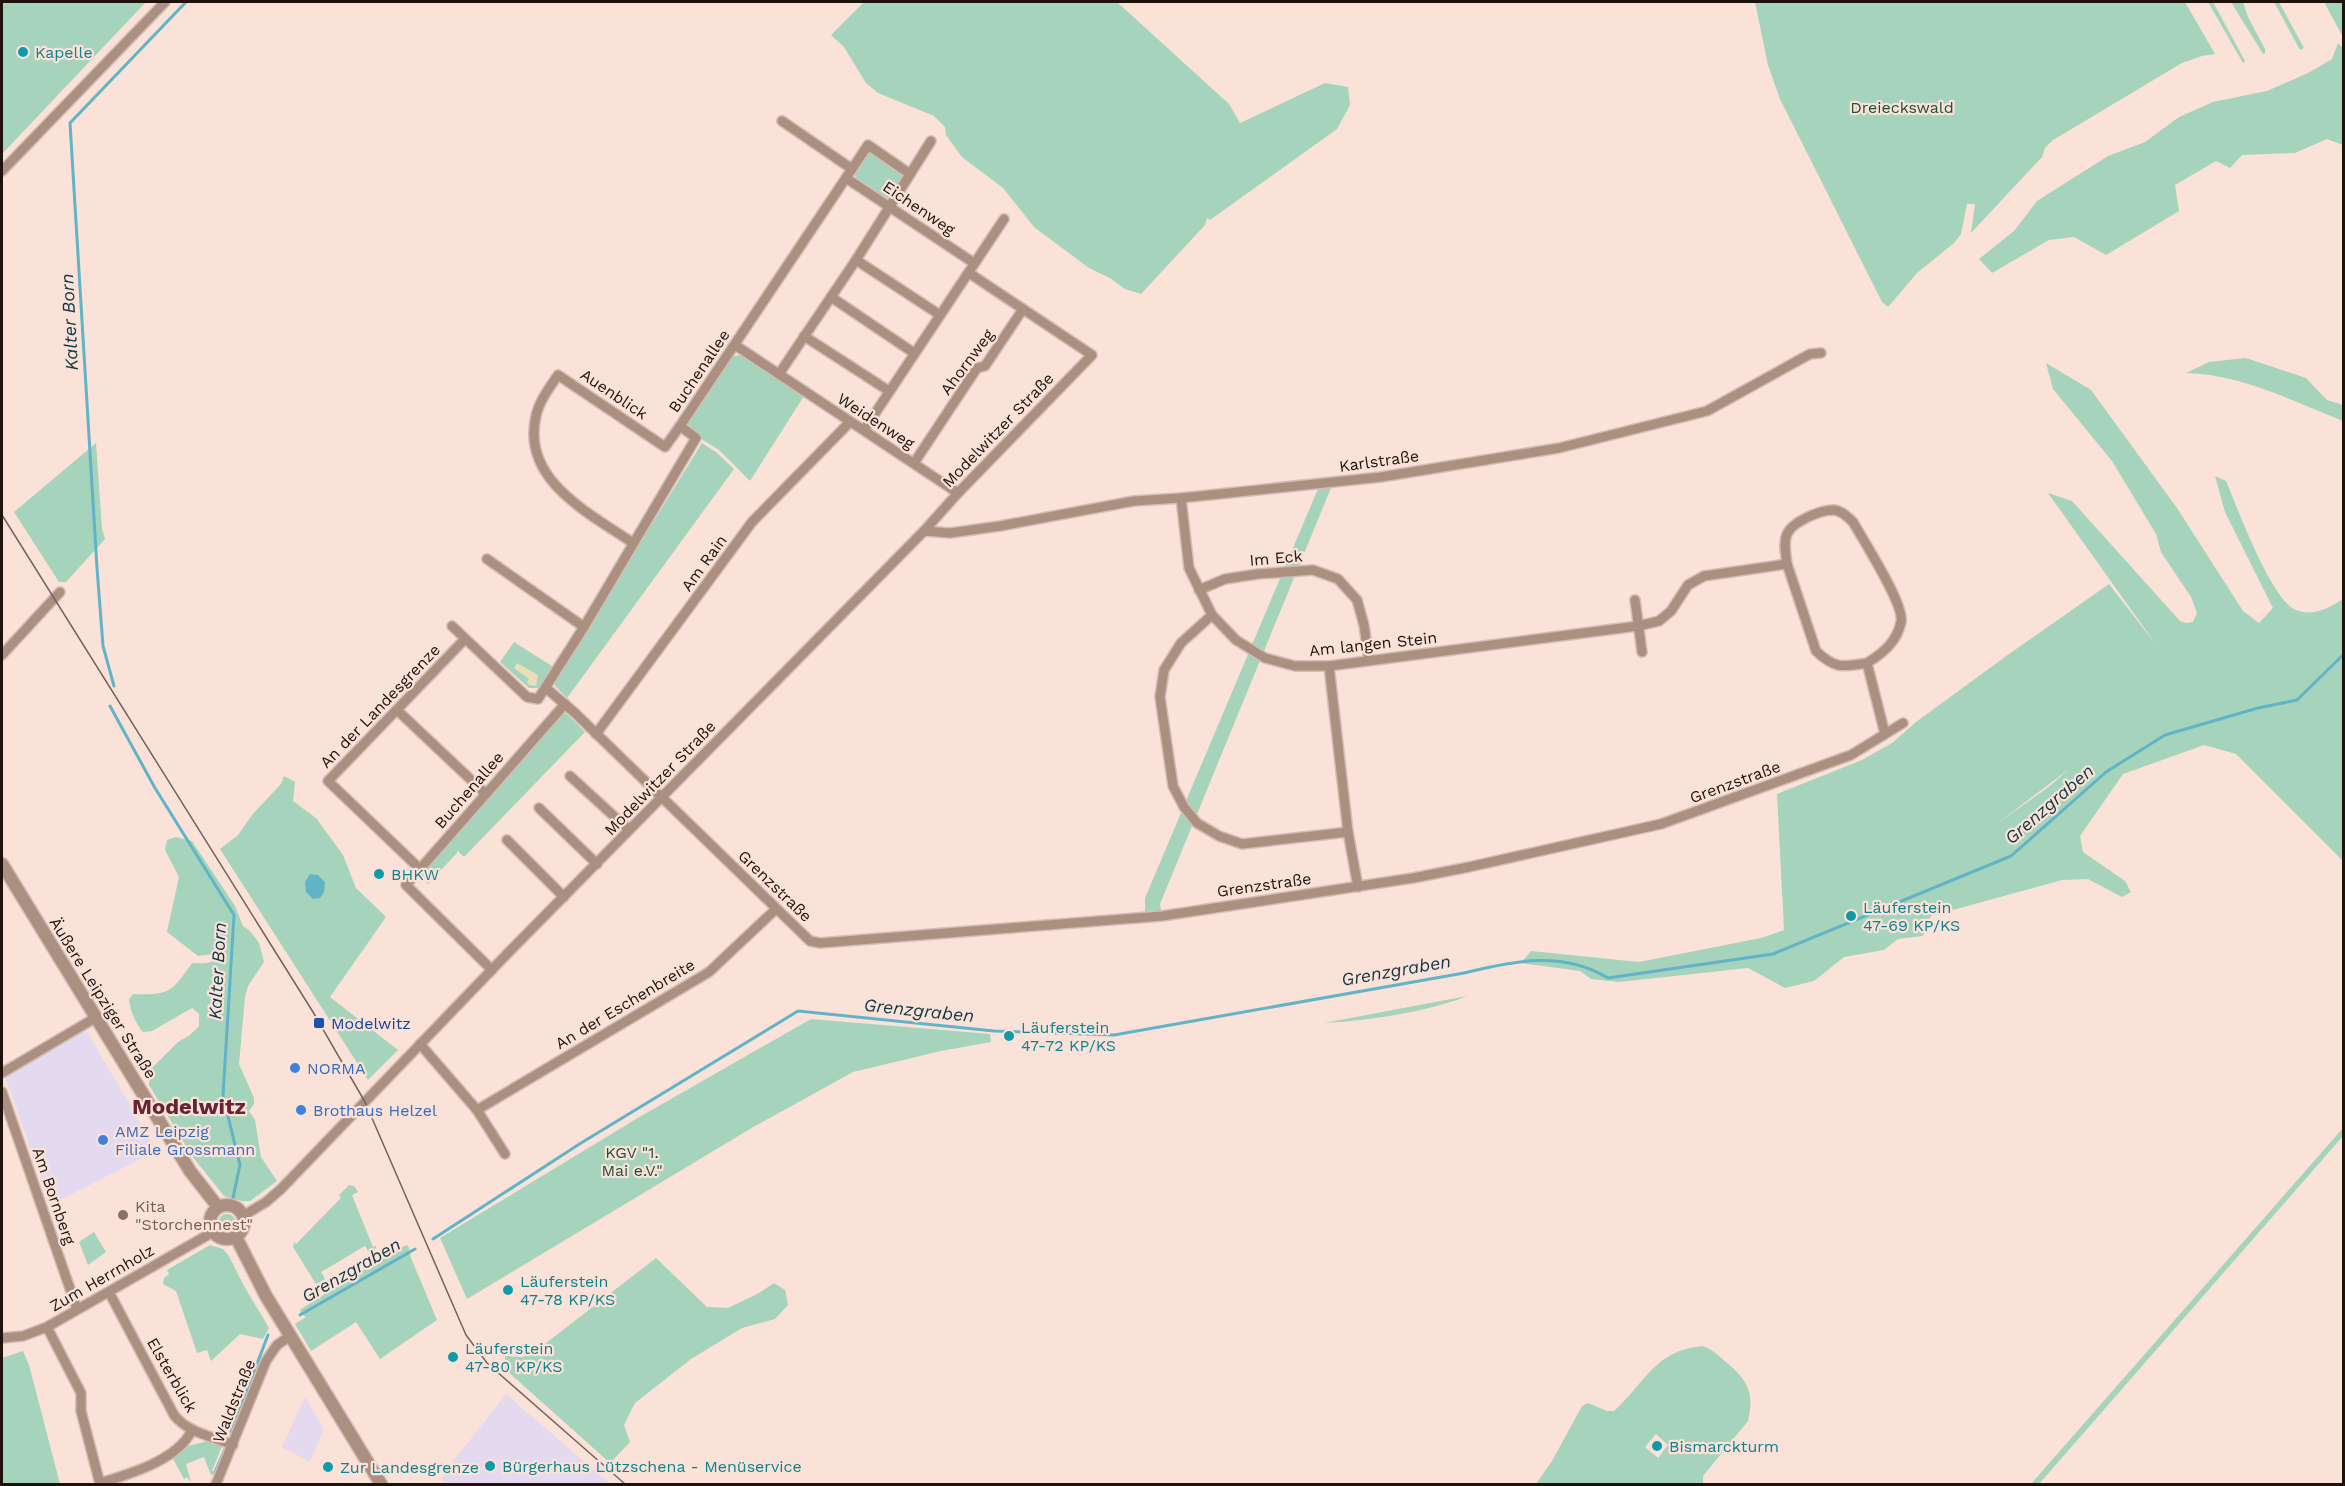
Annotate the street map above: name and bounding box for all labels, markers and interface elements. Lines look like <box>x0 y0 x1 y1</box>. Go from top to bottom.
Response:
place label: Kapelle <box>35 43 93 62</box>
marker: Kapelle <box>16 45 30 59</box>
park label: Dreieckswald <box>1850 98 1954 117</box>
street label: Eichenweg <box>879 177 959 239</box>
water label: Kalter Born <box>56 273 82 371</box>
street label: Ahornweg <box>936 325 998 399</box>
street label: Buchenallee <box>664 326 734 416</box>
street label: Auenblick <box>577 365 651 423</box>
street label: Modelwitzer Straße <box>938 369 1058 491</box>
street label: Weidenweg <box>834 389 919 453</box>
street label: Karlstraße <box>1338 446 1420 476</box>
street label: Am Rain <box>677 531 731 595</box>
street label: Im Eck <box>1249 546 1303 570</box>
street label: Am langen Stein <box>1308 628 1438 660</box>
street label: An der Landesgrenze <box>316 640 444 772</box>
street label: Modelwitzer Straße <box>600 717 720 839</box>
street label: Buchenallee <box>430 748 508 832</box>
street label: Grenzstraße <box>1687 757 1783 807</box>
water label: Grenzgraben <box>2000 760 2098 848</box>
street label: Grenzstraße <box>734 846 816 926</box>
place label: BHKW <box>391 865 439 884</box>
marker: BHKW <box>372 867 386 881</box>
street label: Grenzstraße <box>1216 869 1312 901</box>
place label: Läuferstein 47-69 KP/KS <box>1863 898 1960 935</box>
marker: Läuferstein 47-69 KP/KS <box>1844 909 1858 923</box>
street label: Äußere Leipziger Straße <box>45 914 161 1082</box>
water label: Kalter Born <box>204 922 230 1020</box>
water label: Grenzgraben <box>1340 950 1452 990</box>
street label: An der Eschenbreite <box>552 955 698 1053</box>
water label: Grenzgraben <box>863 994 975 1026</box>
place label: Modelwitz <box>331 1014 411 1033</box>
marker: Modelwitz <box>312 1016 326 1030</box>
place label: Läuferstein 47-72 KP/KS <box>1021 1018 1116 1055</box>
marker: Läuferstein 47-72 KP/KS <box>1002 1029 1016 1043</box>
place label: NORMA <box>307 1059 366 1078</box>
marker: NORMA <box>288 1061 302 1075</box>
district label: Modelwitz <box>132 1094 246 1119</box>
place label: Brothaus Helzel <box>313 1101 437 1120</box>
marker: Brothaus Helzel <box>294 1103 308 1117</box>
place label: AMZ Leipzig Filiale Grossmann <box>115 1122 255 1159</box>
marker: AMZ Leipzig Filiale Grossmann <box>96 1133 110 1147</box>
park label: KGV "1. Mai e.V." <box>601 1143 663 1180</box>
street label: Am Bornberg <box>28 1145 80 1248</box>
place label: Kita "Storchennest" <box>135 1197 253 1234</box>
marker: Kita "Storchennest" <box>116 1208 130 1222</box>
water label: Grenzgraben <box>298 1233 404 1307</box>
street label: Zum Herrnholz <box>47 1240 157 1316</box>
place label: Läuferstein 47-78 KP/KS <box>520 1272 615 1309</box>
marker: Läuferstein 47-78 KP/KS <box>501 1283 515 1297</box>
street label: Elsterblick <box>143 1334 201 1416</box>
place label: Läuferstein 47-80 KP/KS <box>465 1339 563 1376</box>
marker: Läuferstein 47-80 KP/KS <box>446 1350 460 1364</box>
street label: Waldstraße <box>209 1356 259 1446</box>
place label: Bismarckturm <box>1669 1437 1779 1456</box>
marker: Bismarckturm <box>1650 1439 1664 1453</box>
place label: Bürgerhaus Lützschena - Menüservice <box>502 1457 802 1476</box>
place label: Zur Landesgrenze <box>340 1458 479 1477</box>
marker: Bürgerhaus Lützschena - Menüservice <box>483 1459 497 1473</box>
marker: Zur Landesgrenze <box>321 1460 335 1474</box>

